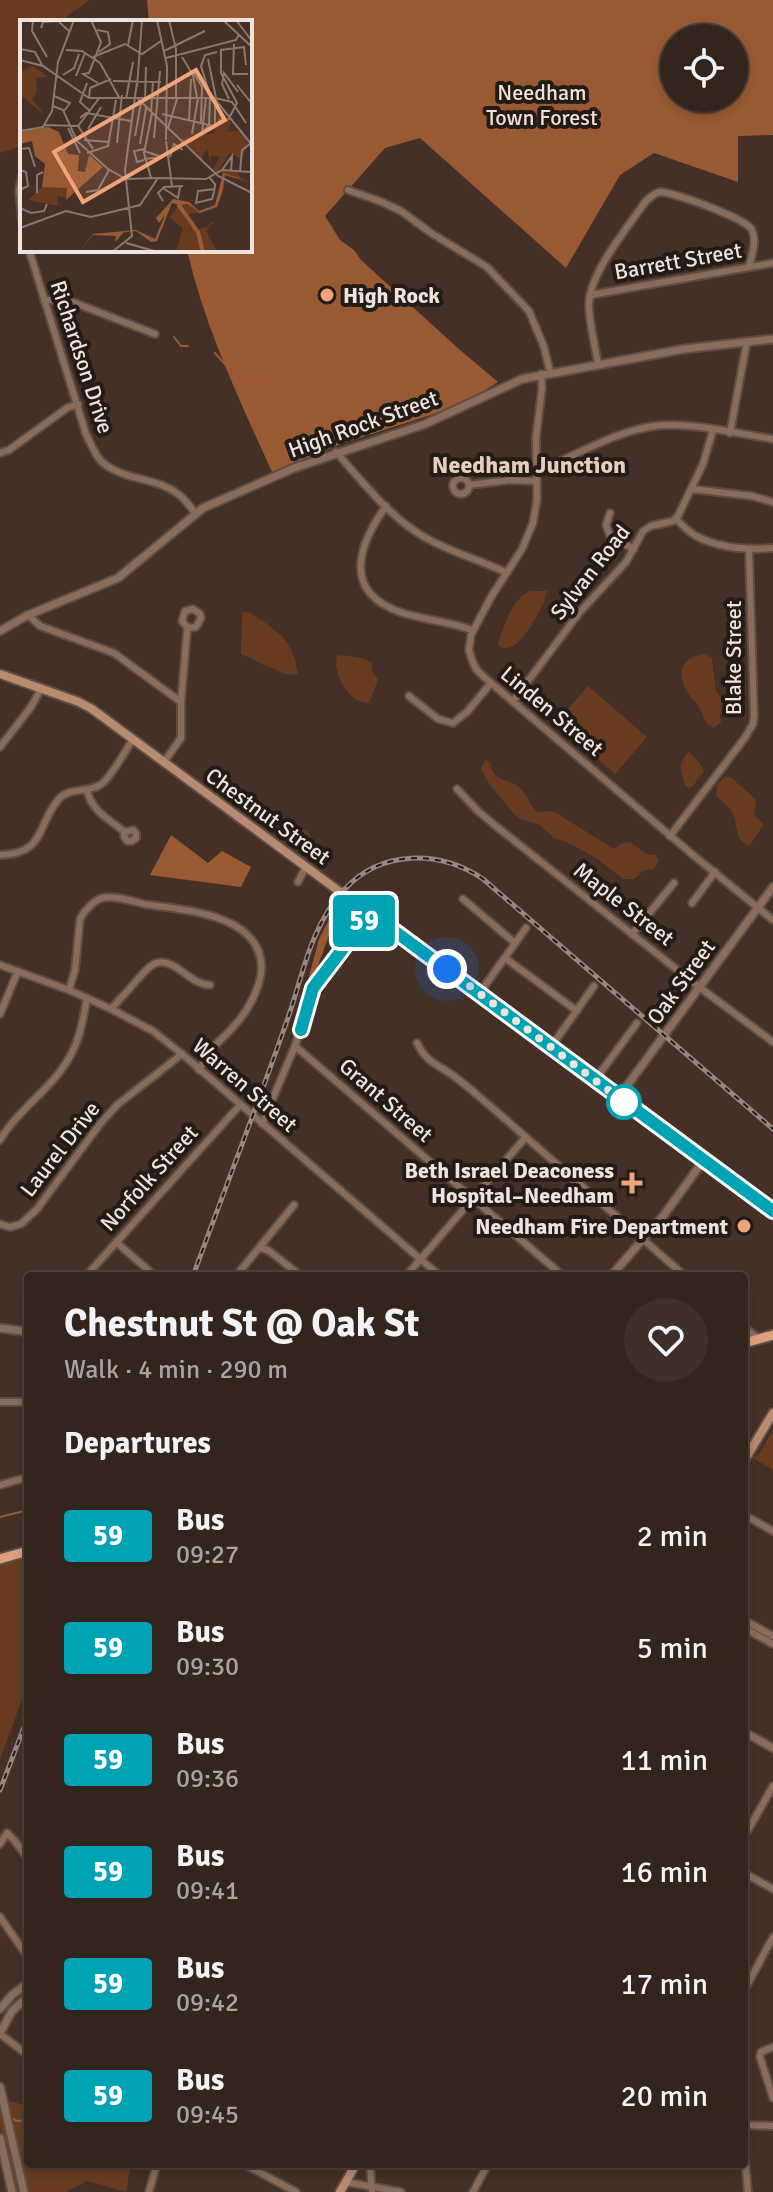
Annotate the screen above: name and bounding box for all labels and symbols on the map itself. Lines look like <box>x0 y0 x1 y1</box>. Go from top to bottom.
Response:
inset map <box>20 20 252 252</box>
park label: Needham Town Forest <box>486 79 598 131</box>
street label: Barrett Street <box>612 236 744 285</box>
street label: Richardson Drive <box>45 277 119 437</box>
place label: High Rock <box>343 282 440 309</box>
marker: High Rock <box>318 286 336 304</box>
street label: High Rock Street <box>285 384 442 464</box>
district label: Needham Junction <box>432 450 626 480</box>
street label: Sylvan Road <box>544 519 636 625</box>
street label: Blake Street <box>720 600 747 715</box>
street label: Linden Street <box>495 660 609 762</box>
street label: Chestnut Street <box>200 762 336 870</box>
street label: Maple Street <box>568 856 680 952</box>
line badge: 59 <box>328 895 400 947</box>
street label: Oak Street <box>641 934 721 1030</box>
your location <box>427 949 467 989</box>
street label: Warren Street <box>187 1032 303 1138</box>
street label: Grant Street <box>334 1052 439 1148</box>
unlabelled marker <box>607 1085 641 1119</box>
street label: Laurel Drive <box>14 1096 106 1202</box>
street label: Norfolk Street <box>94 1119 204 1237</box>
place label: Beth Israel Deaconess Hospital–Needham <box>405 1157 614 1209</box>
marker: Beth Israel Deaconess Hospital–Needham <box>621 1172 643 1194</box>
place label: Needham Fire Department <box>475 1213 728 1240</box>
marker: Needham Fire Department <box>735 1217 753 1235</box>

